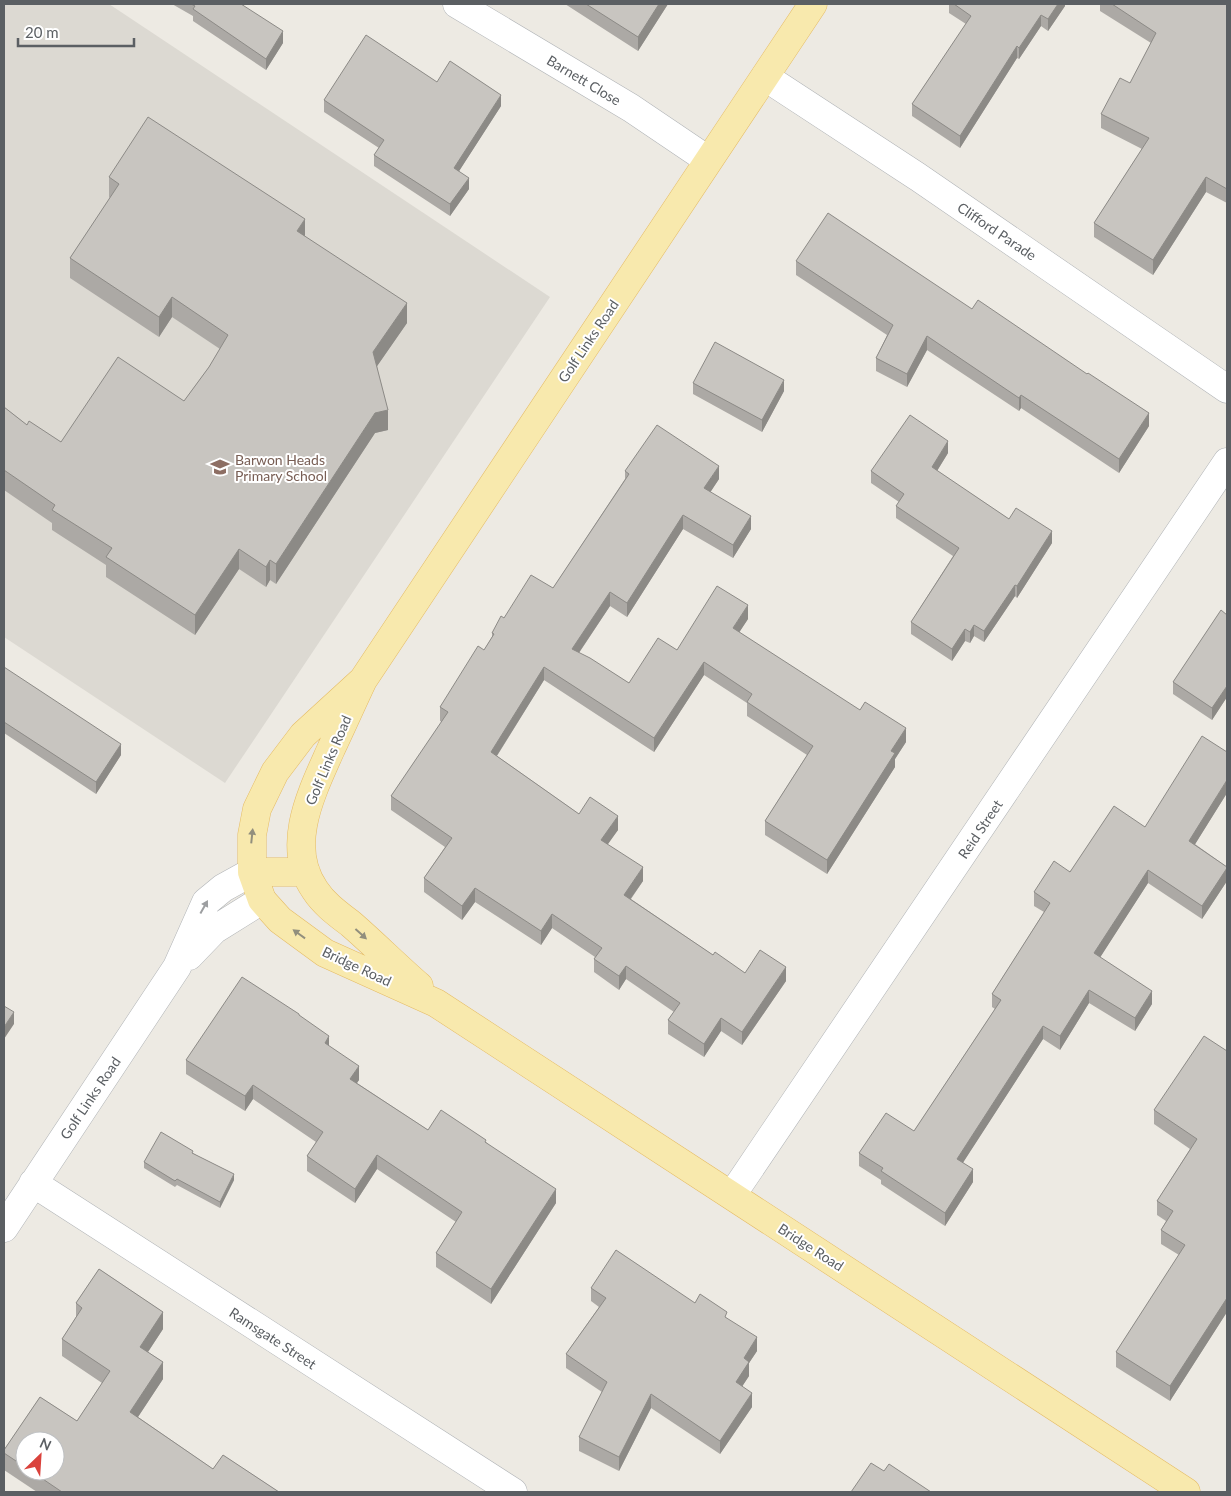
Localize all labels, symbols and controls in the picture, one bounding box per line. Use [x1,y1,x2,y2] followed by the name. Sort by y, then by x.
[18,15,134,47] scale bar
[25,23,59,41] text: 20 m
[544,51,624,109] street label: Barnett Close
[954,198,1040,264] street label: Clifford Parade
[554,297,622,385] street label: Golf Links Road
[235,451,327,484] place label: Barwon Heads Primary School
[209,456,231,478] school or university icon: Barwon Heads Primary School
[301,713,355,807] street label: Golf Links Road
[954,796,1006,862] street label: Reid Street
[248,827,256,843] one-way arrow
[200,901,209,914] one-way arrow
[355,928,367,940] one-way arrow
[292,929,306,939] one-way arrow
[320,943,394,989] street label: Bridge Road
[56,1054,124,1142] street label: Golf Links Road
[775,1220,847,1274] street label: Bridge Road
[226,1304,320,1372] street label: Ramsgate Street
[15,1431,65,1481] north arrow
[37,1434,54,1454] text: N

